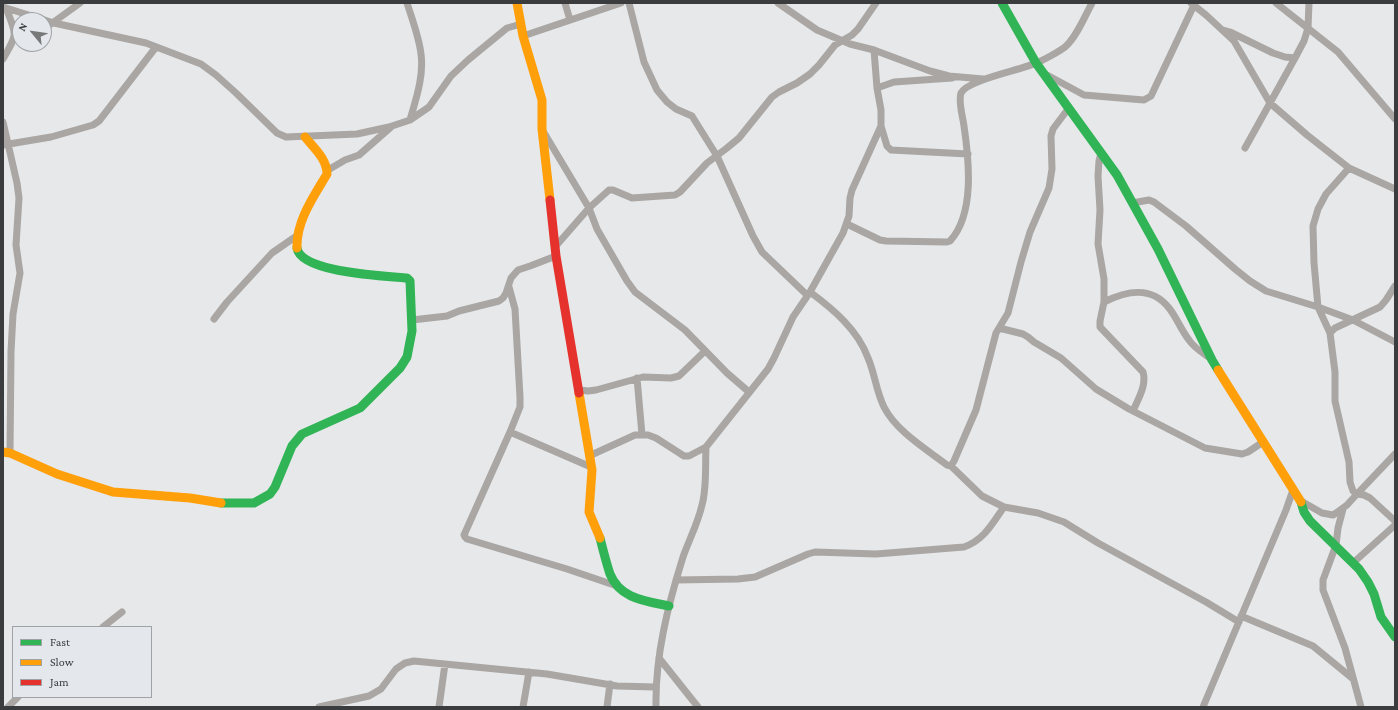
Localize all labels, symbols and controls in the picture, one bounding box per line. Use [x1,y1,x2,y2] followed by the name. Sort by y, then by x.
[12,12,52,52] north arrow
[15,20,29,33] text: N
[12,626,152,698] legend
[50,635,70,649] text: Fast
[50,655,74,669] text: Slow
[50,675,69,689] text: Jam

